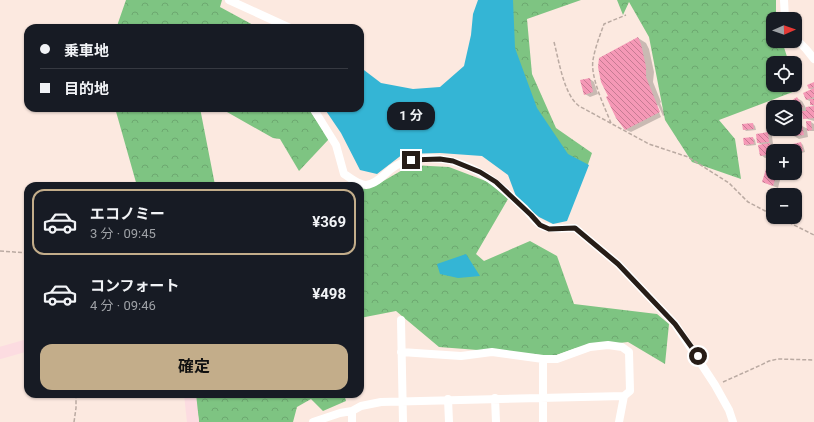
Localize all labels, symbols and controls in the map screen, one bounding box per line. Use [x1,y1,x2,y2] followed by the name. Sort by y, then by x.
[766,12,802,48] north arrow
[766,12,802,224] map controls
[64,42,109,60] text: 乗車地
[766,56,802,92] button: locate
[64,80,109,98] text: 目的地
[766,100,802,136] button: layers
[387,102,435,130] callout: 1 分
[399,108,423,123] text: 1 分
[766,144,802,180] button: +
[402,151,420,169] route end
[766,188,802,224] button: −
[42,204,78,240] icon: car
[90,205,165,223] text: エコノミー
[312,213,346,231] text: ¥369
[90,226,156,241] text: 3 分 · 09:45
[42,276,78,312] icon: car
[90,277,180,295] text: コンフォート
[312,285,346,303] text: ¥498
[90,298,156,313] text: 4 分 · 09:46
[40,344,348,390] button: 確定
[689,347,707,365] route start

